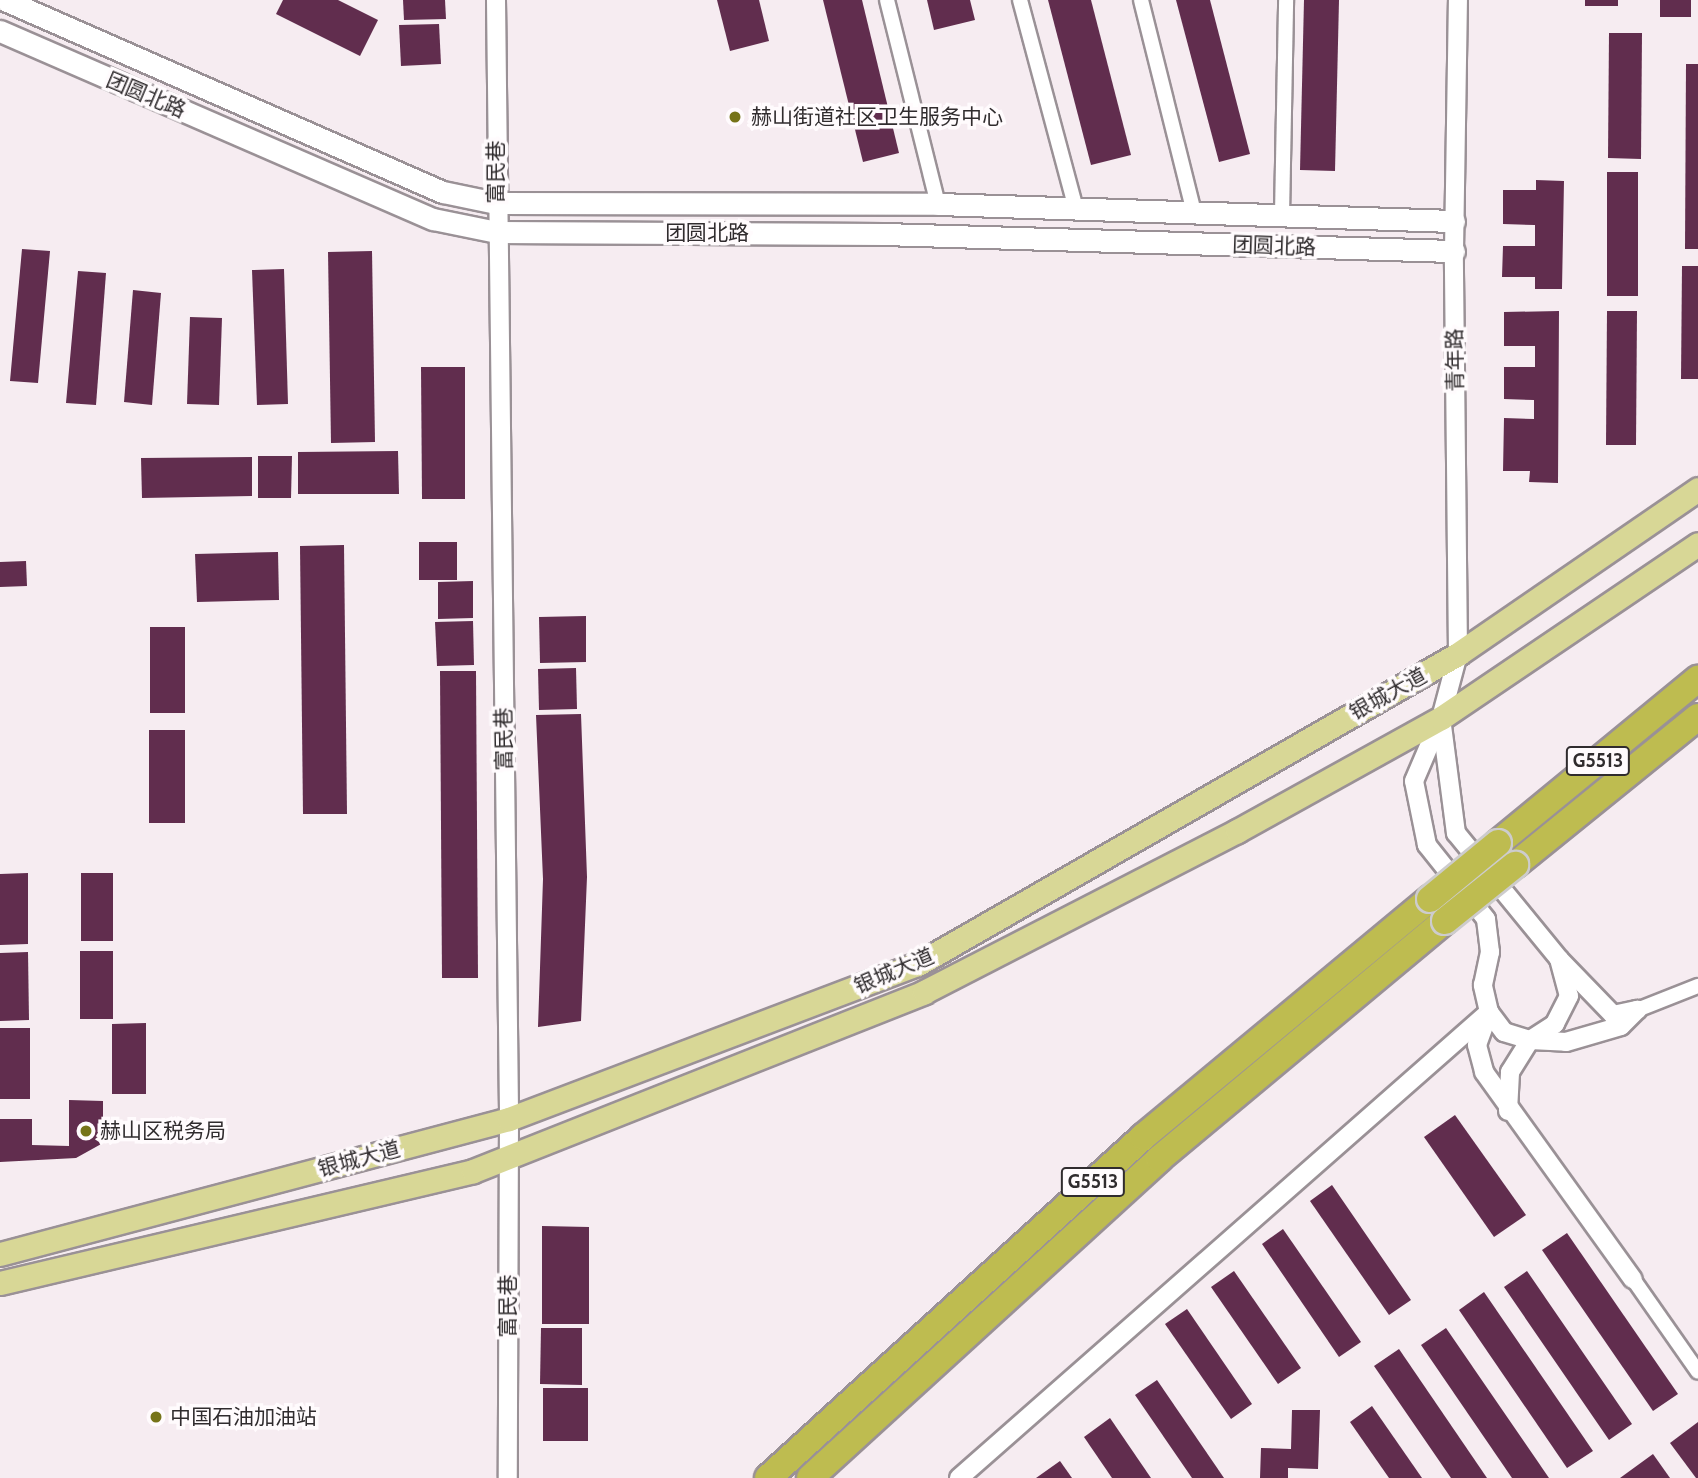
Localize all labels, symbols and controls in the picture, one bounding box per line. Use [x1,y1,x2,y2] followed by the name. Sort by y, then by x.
[102,67,190,123] street label: 团圆北路
[751,104,1003,130] place label: 赫山街道社区卫生服务中心
[725,107,745,127] marker: 赫山街道社区卫生服务中心
[483,141,509,203] street label: 富民巷
[665,220,749,246] street label: 团圆北路
[1232,232,1316,260] street label: 团圆北路
[1442,328,1468,392] street label: 青年路
[1345,663,1431,725] street label: 银城大道
[491,707,517,771] street label: 富民巷
[1565,746,1631,776] road number: G5513
[850,943,938,999] street label: 银城大道
[100,1118,226,1144] place label: 赫山区税务局
[78,1123,94,1139] marker: 赫山区税务局
[315,1136,403,1182] street label: 银城大道
[1060,1166,1126,1198] road number: G5513
[495,1275,521,1337] street label: 富民巷
[170,1404,317,1430] place label: 中国石油加油站
[148,1409,164,1425] marker: 中国石油加油站

